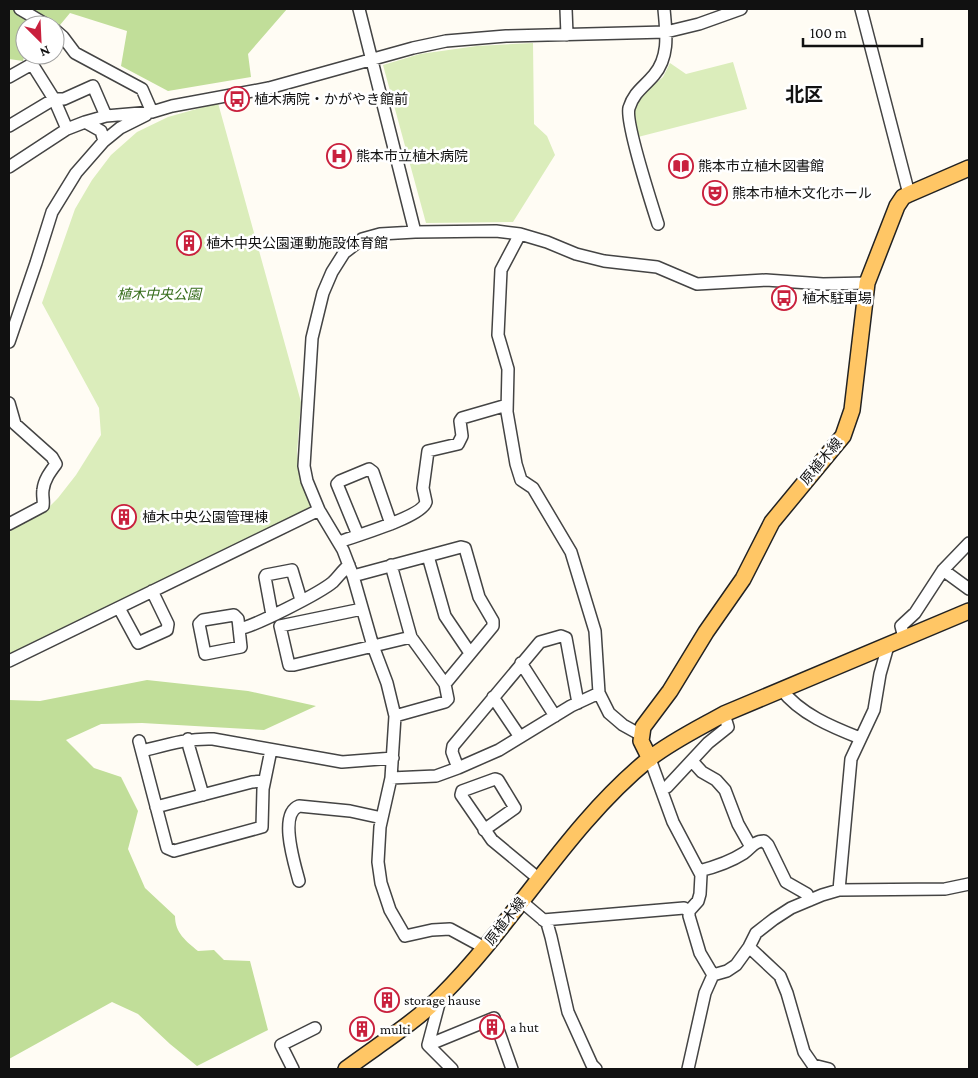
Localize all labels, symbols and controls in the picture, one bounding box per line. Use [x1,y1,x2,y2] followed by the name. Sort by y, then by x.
[15,15,65,65] north arrow
[803,15,922,47] scale bar
[810,25,847,41] text: 100 m
[37,43,53,61] text: N
[785,84,823,105] district label: 北区
[224,86,250,112] bus stop icon: 植木病院・かがやき館前
[254,91,408,107] place label: 植木病院・かがやき館前
[326,143,352,169] hospital icon: 熊本市立植木病院
[356,148,468,164] place label: 熊本市立植木病院
[668,153,694,179] library icon: 熊本市立植木図書館
[698,158,824,174] place label: 熊本市立植木図書館
[702,180,728,206] theatre icon: 熊本市植木文化ホール
[732,185,872,201] place label: 熊本市植木文化ホール
[176,230,202,256] building icon: 植木中央公園運動施設体育館
[206,235,388,251] place label: 植木中央公園運動施設体育館
[771,285,797,311] bus stop icon: 植木駐車場
[117,286,203,302] park label: 植木中央公園
[802,290,872,306] place label: 植木駐車場
[797,434,845,488] street label: 原植木線
[111,504,137,530] building icon: 植木中央公園管理棟
[142,509,268,525] place label: 植木中央公園管理棟
[481,894,529,948] street label: 原植木線
[374,987,400,1013] building icon: storage hause
[404,992,481,1008] place label: storage hause
[479,1014,505,1040] building icon: a hut
[349,1016,375,1042] building icon: multi
[510,1019,539,1035] place label: a hut
[380,1021,411,1037] place label: multi

